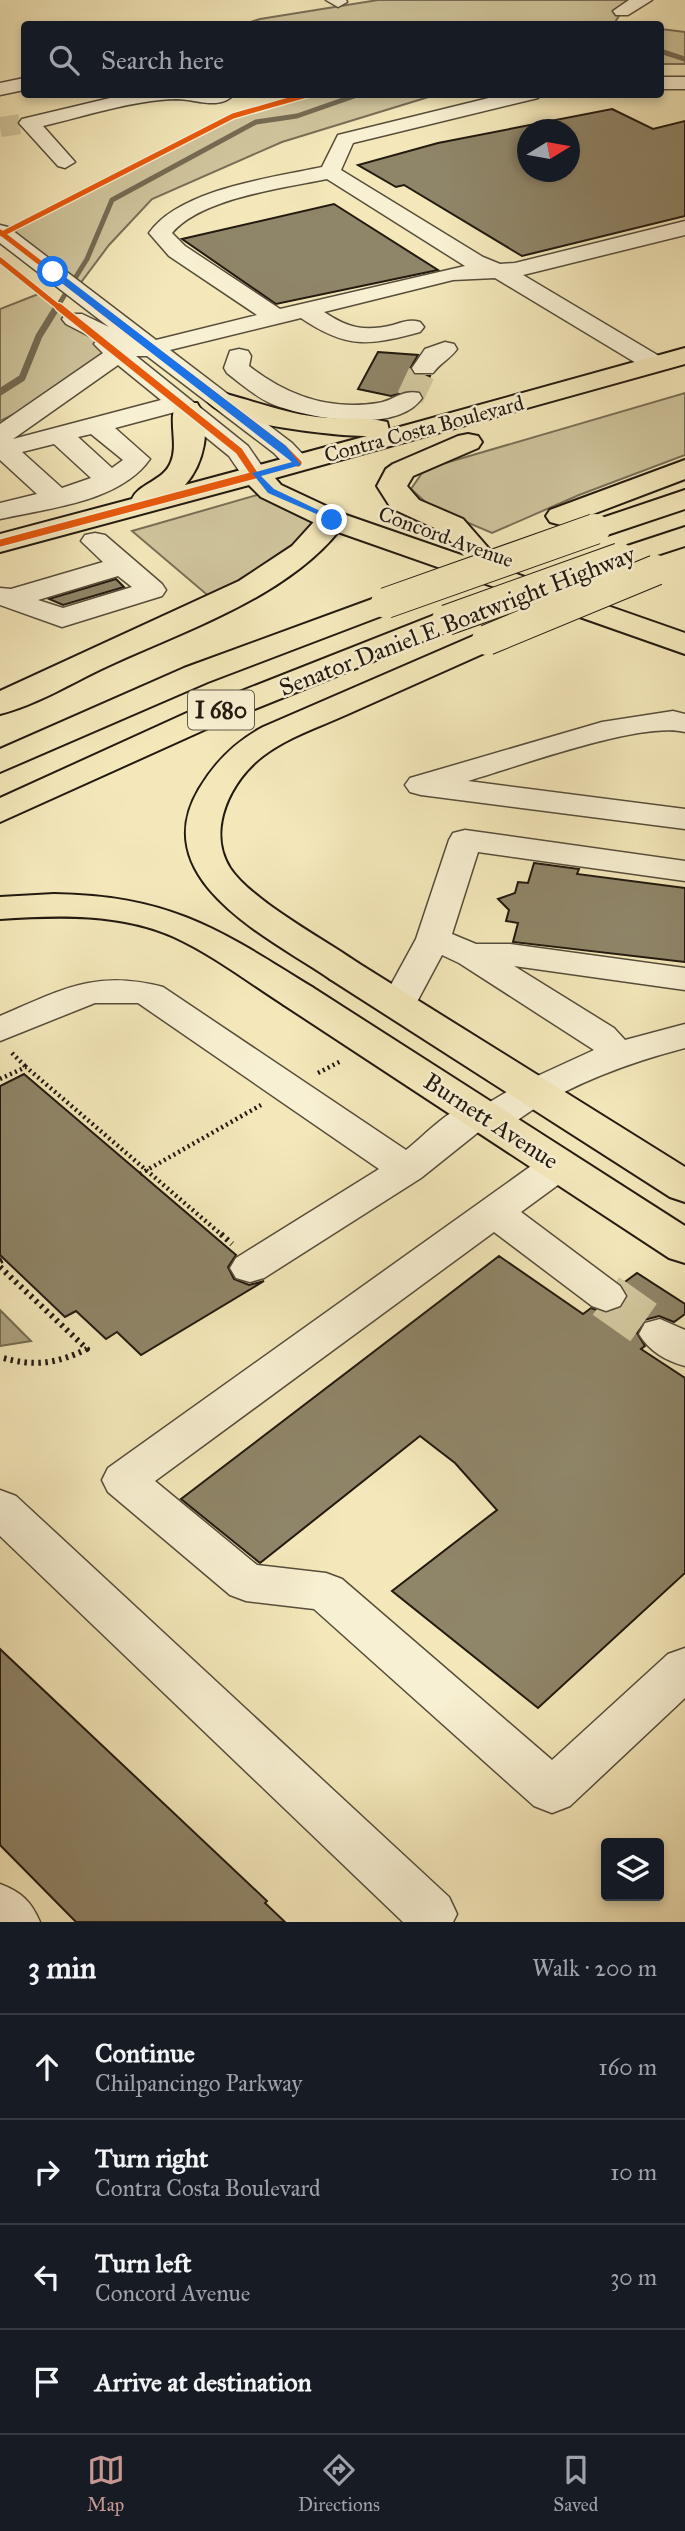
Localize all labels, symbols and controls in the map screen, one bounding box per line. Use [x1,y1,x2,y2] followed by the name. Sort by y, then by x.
[21,21,664,98] search box
[45,41,83,79] icon: search
[101,44,224,76] text: Search here
[517,119,580,182] north arrow
[37,256,68,287] route start
[321,390,527,468] street label: Contra Costa Boulevard
[375,501,517,574] street label: Concord Avenue
[316,504,347,535] route end
[275,539,640,703] street label: Senator Daniel E Boatwright Highway
[188,690,254,730] road number: I 680
[418,1066,564,1176] street label: Burnett Avenue
[601,1838,664,1901] map controls
[601,1838,664,1901] button: layers
[28,1950,96,1986] text: 3 min
[532,1954,657,1982] text: Walk · 200 m
[95,2037,195,2069] text: Continue
[28,2048,66,2086] icon: ahead
[599,2053,657,2081] text: 160 m
[95,2069,302,2097] text: Chilpancingo Parkway
[95,2142,208,2174] text: Turn right
[28,2153,66,2191] icon: right
[610,2158,657,2186] text: 10 m
[95,2174,321,2202] text: Contra Costa Boulevard
[95,2247,191,2279] text: Turn left
[28,2258,66,2296] icon: left
[610,2263,657,2291] text: 30 m
[95,2279,250,2307] text: Concord Avenue
[28,2363,66,2401] icon: arrive
[95,2366,312,2398] text: Arrive at destination
[87,2451,125,2516] tab: Map
[298,2451,380,2516] tab: Directions
[553,2451,598,2516] tab: Saved

